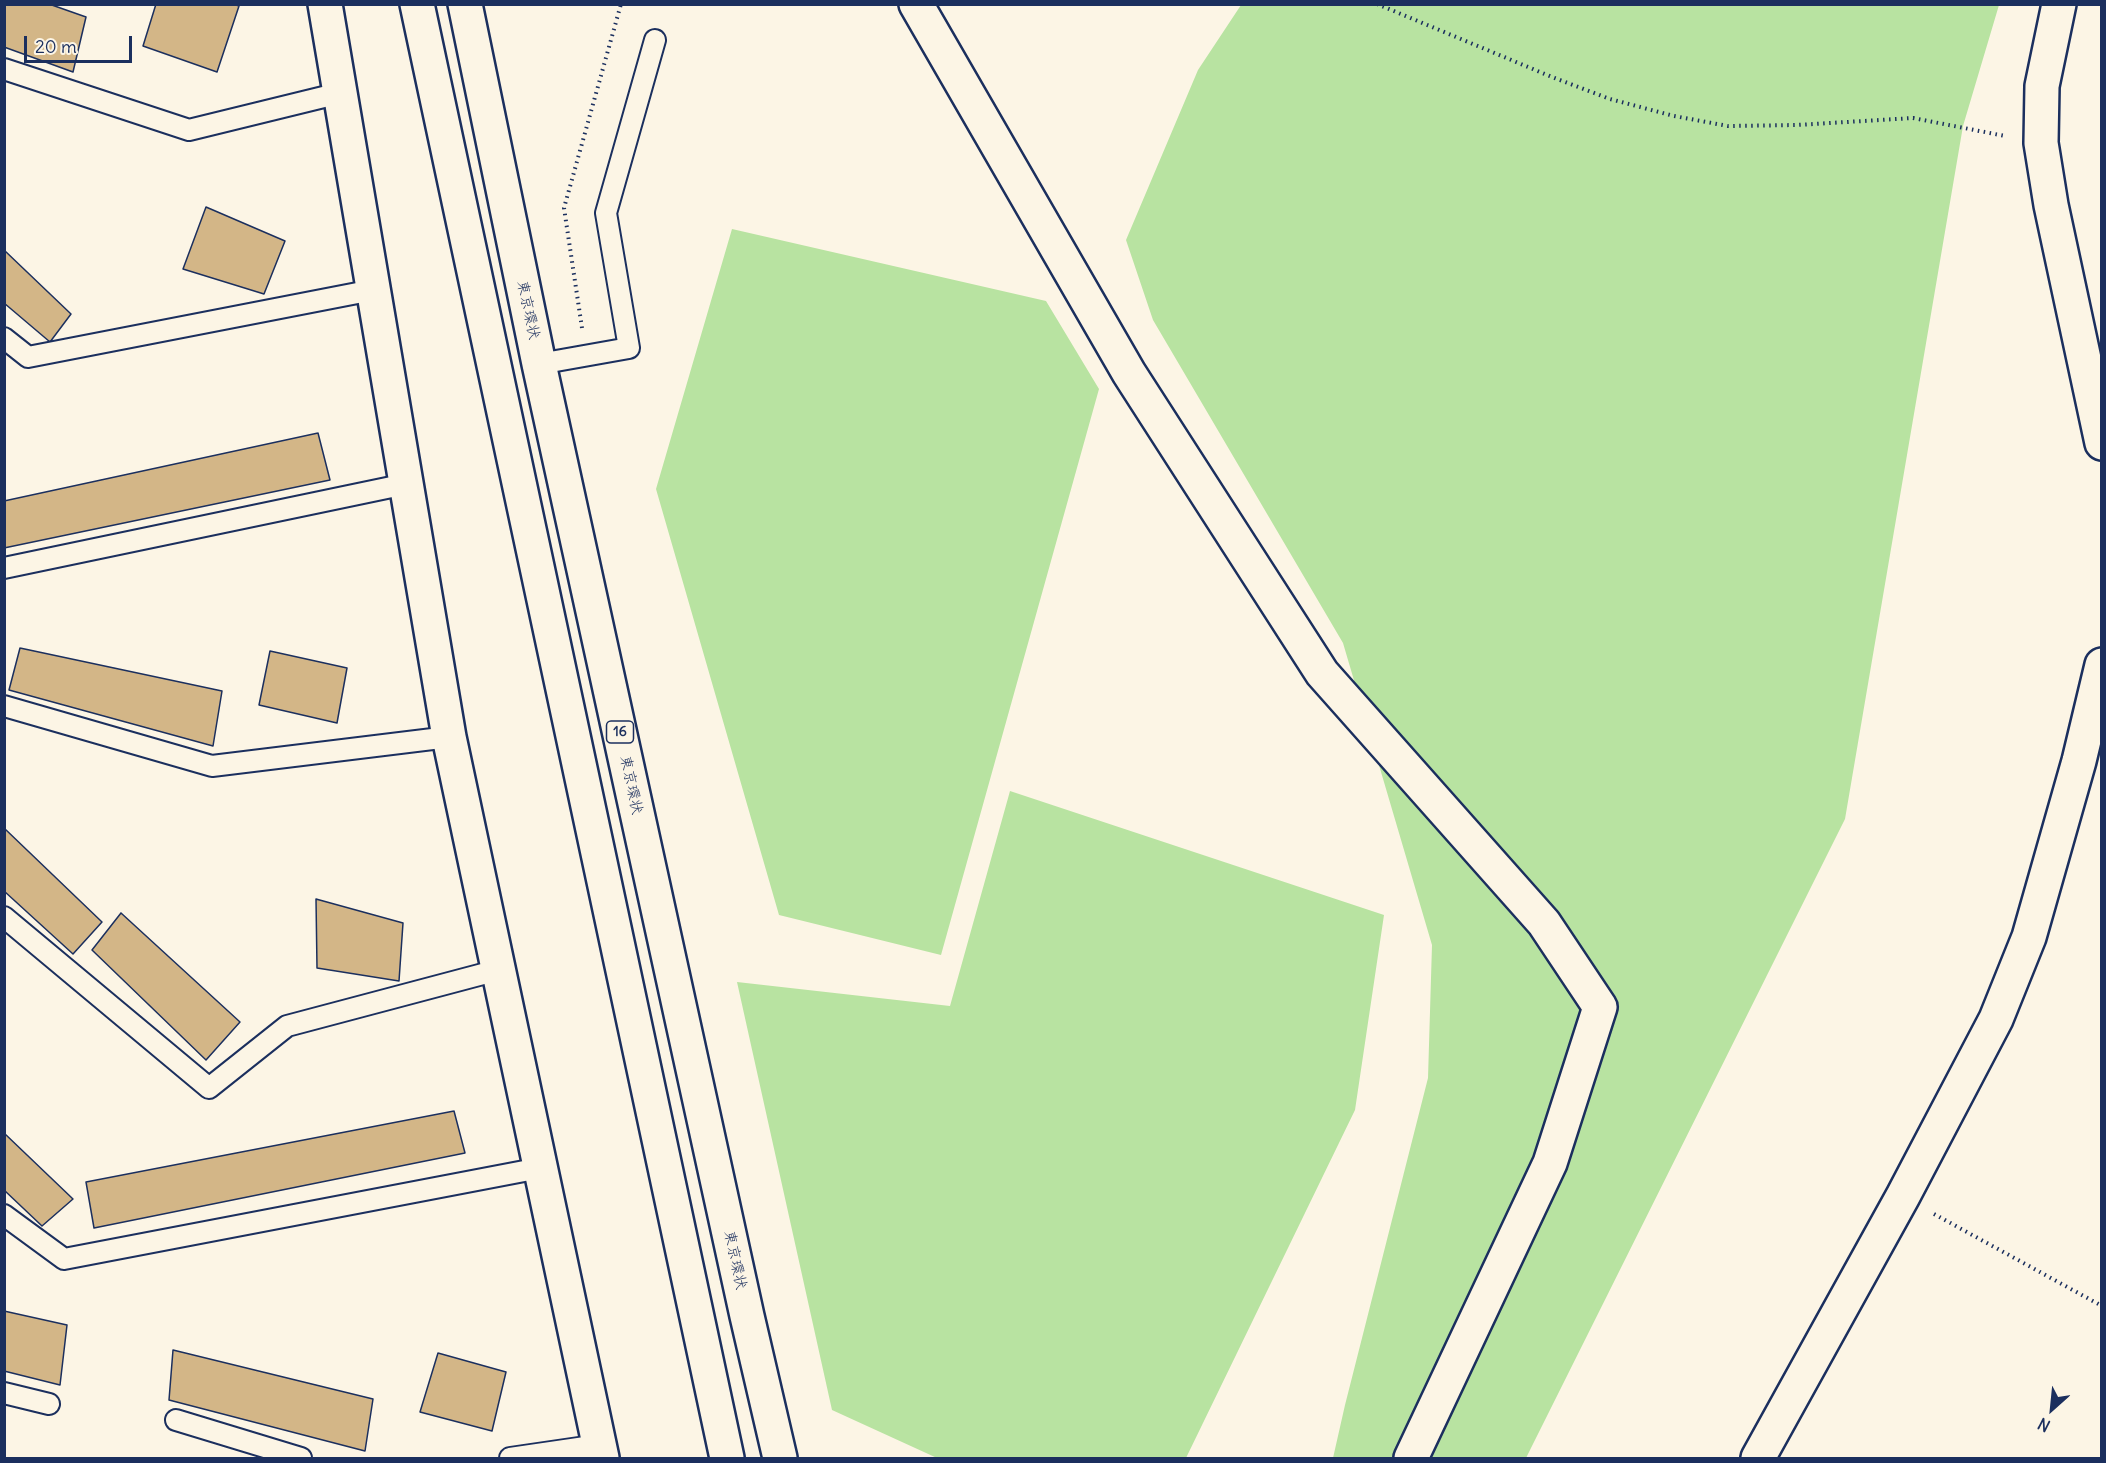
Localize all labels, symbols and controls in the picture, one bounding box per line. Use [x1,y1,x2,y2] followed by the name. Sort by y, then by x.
[27,24,135,62] scale bar
[35,35,77,58] text: 20 m
[513,279,543,341] street label: 東京環状
[606,721,634,743] road number: 16
[616,754,646,816] street label: 東京環状
[720,1229,750,1291] street label: 東京環状
[2022,1379,2082,1439] north arrow
[2034,1414,2053,1436] text: N

